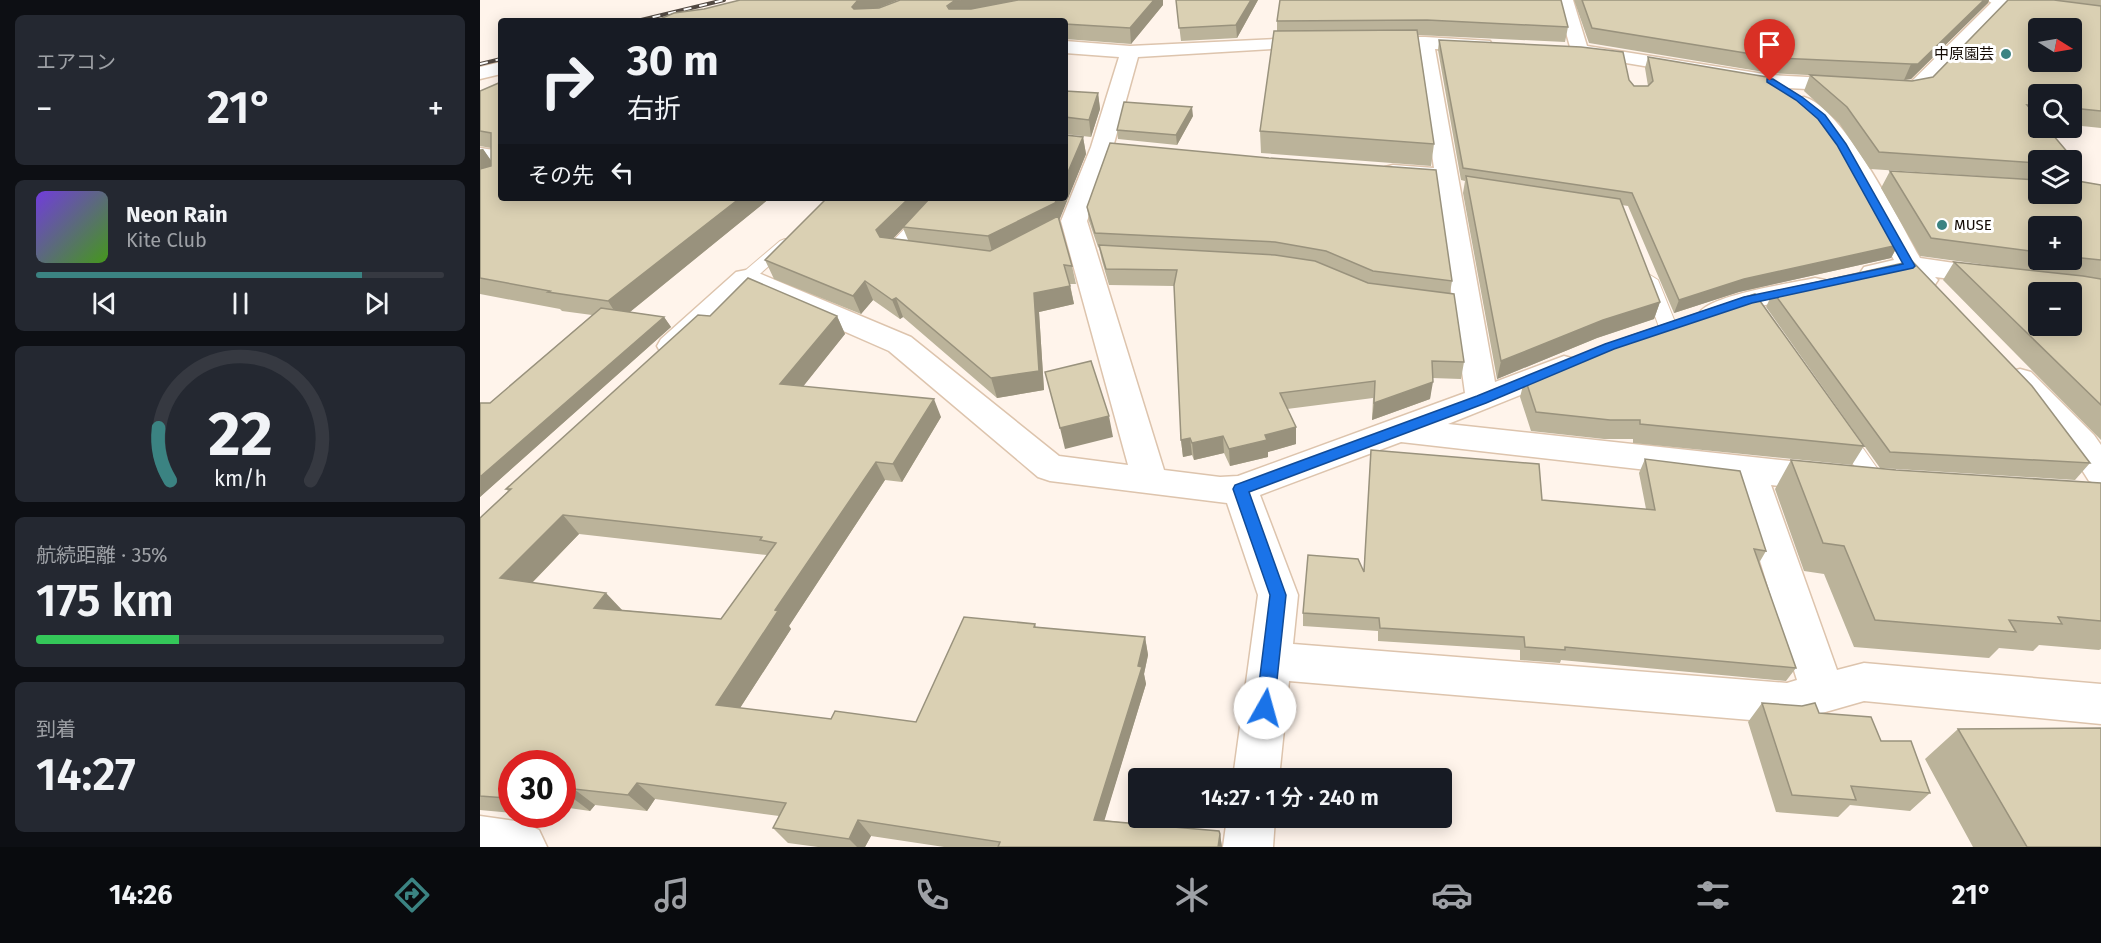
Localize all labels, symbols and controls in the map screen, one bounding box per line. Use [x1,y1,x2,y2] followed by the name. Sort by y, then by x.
[2028,18,2082,72] north arrow
[2028,18,2082,336] map controls
[1744,19,1795,81] pin
[1753,28,1786,61] icon: arrive
[627,36,719,86] text: 30 m
[528,42,606,120] icon: right
[1934,45,1994,63] place label: 中原園芸
[1999,47,2013,61] marker: 中原園芸
[36,50,116,74] text: エアコン
[207,81,273,135] text: 21°
[2028,84,2082,138] button: search
[36,89,53,129] text: −
[428,89,444,129] text: +
[627,93,681,125] text: 右折
[2028,150,2082,204] button: layers
[606,156,639,189] icon: left
[528,162,594,189] text: その先
[126,201,228,228] text: Neon Rain
[1954,216,1992,234] place label: MUSE
[2028,216,2082,270] button: +
[1935,218,1949,232] marker: MUSE
[126,228,207,252] text: Kite Club
[2028,282,2082,336] button: −
[88,287,121,320] icon: previous
[224,287,257,320] icon: pause
[360,287,393,320] icon: next
[208,397,272,472] text: 22
[213,466,267,492] text: km/h
[36,543,168,567] text: 航続距離 · 35%
[36,574,174,628] text: 175 km
[1233,676,1297,740] position arrow
[36,717,76,741] text: 到着
[36,748,136,802] text: 14:27
[498,750,576,828] speed limit sign: 30
[1201,784,1379,811] text: 14:27 · 1 分 · 240 m
[391,874,433,916] icon: directions
[651,874,693,916] icon: music
[911,874,953,916] icon: phone
[1171,874,1213,916] icon: climate
[1431,874,1473,916] icon: car
[1692,874,1734,916] icon: filters
[109,879,173,911] text: 14:26
[1952,879,1992,911] text: 21°

